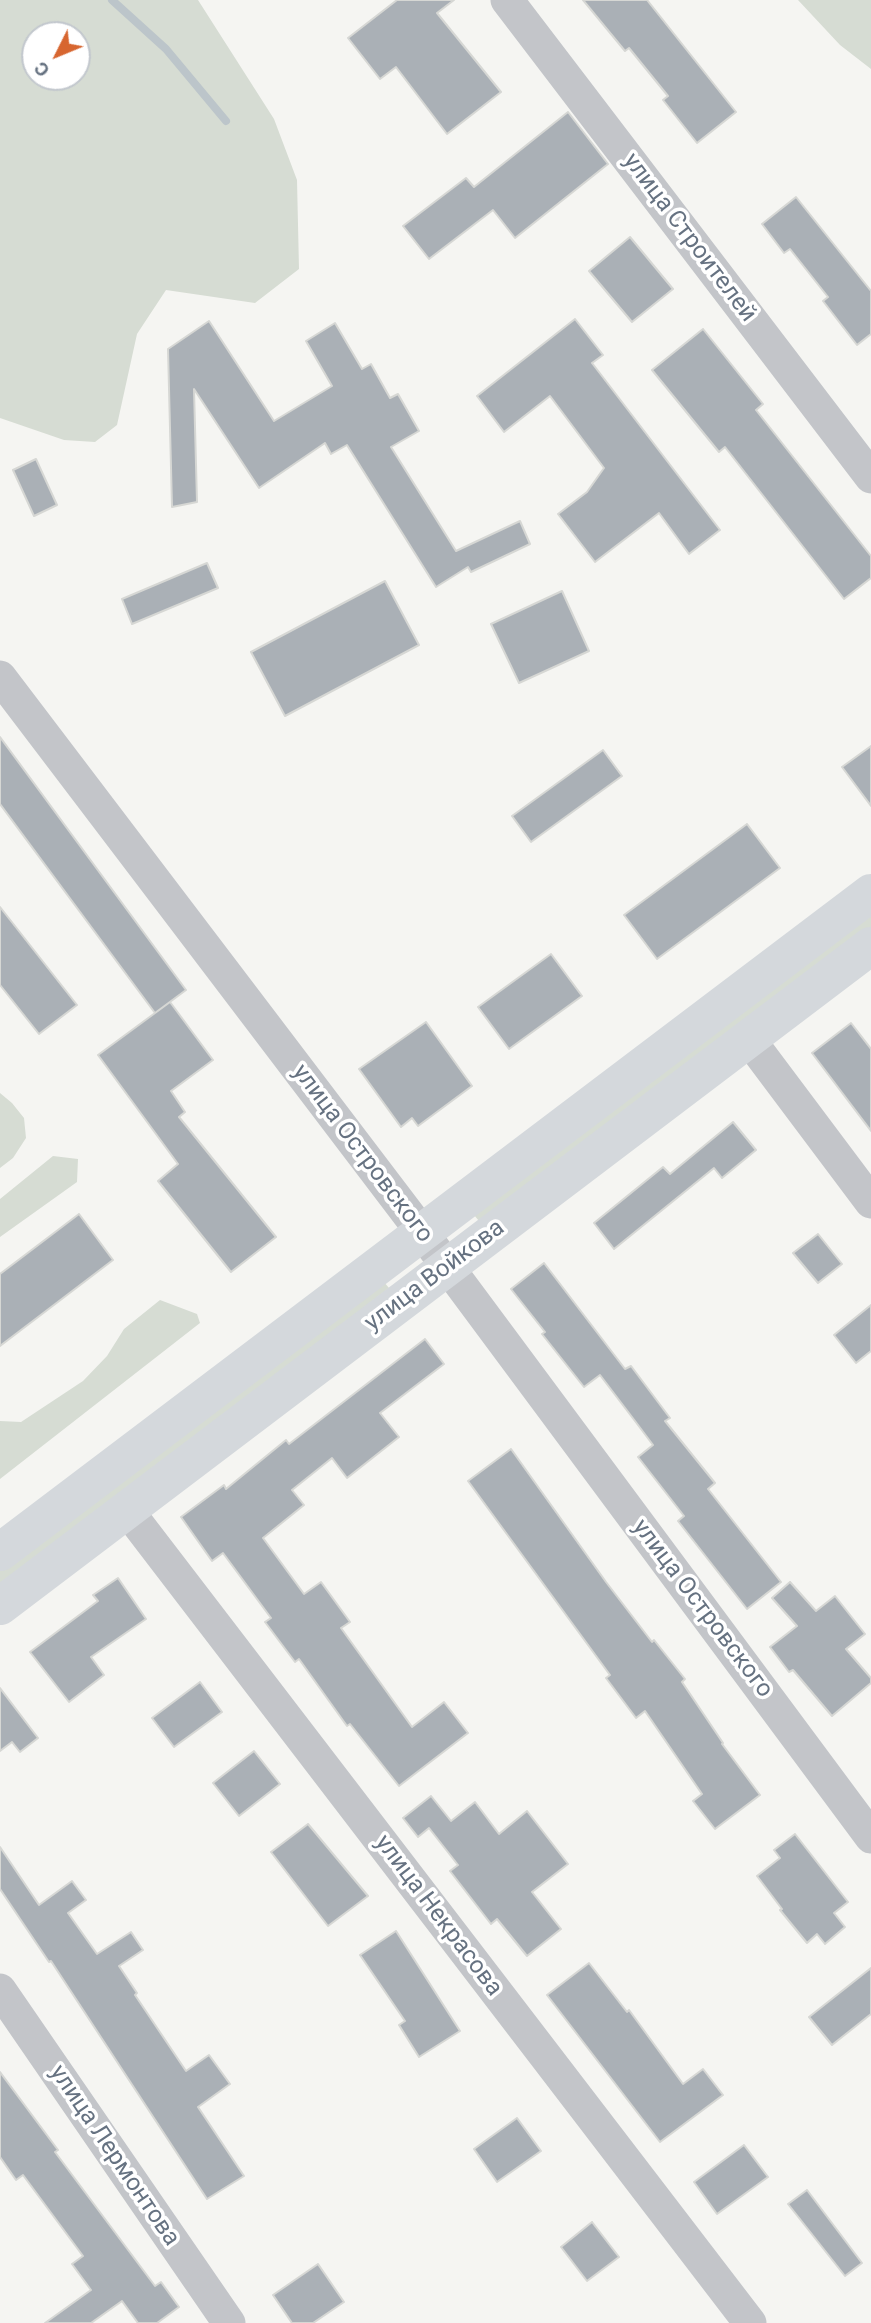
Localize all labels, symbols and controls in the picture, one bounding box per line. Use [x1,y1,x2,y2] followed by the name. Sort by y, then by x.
[21,21,91,91] north arrow
[29,57,54,82] text: С
[616,148,762,328] street label: улица Строителей
[286,1059,438,1249] street label: улица Островского
[359,1214,511,1338] street label: улица Войкова
[626,1514,778,1704] street label: улица Островского
[368,1830,508,2002] street label: улица Некрасова
[43,2060,185,2252] street label: улица Лермонтова

